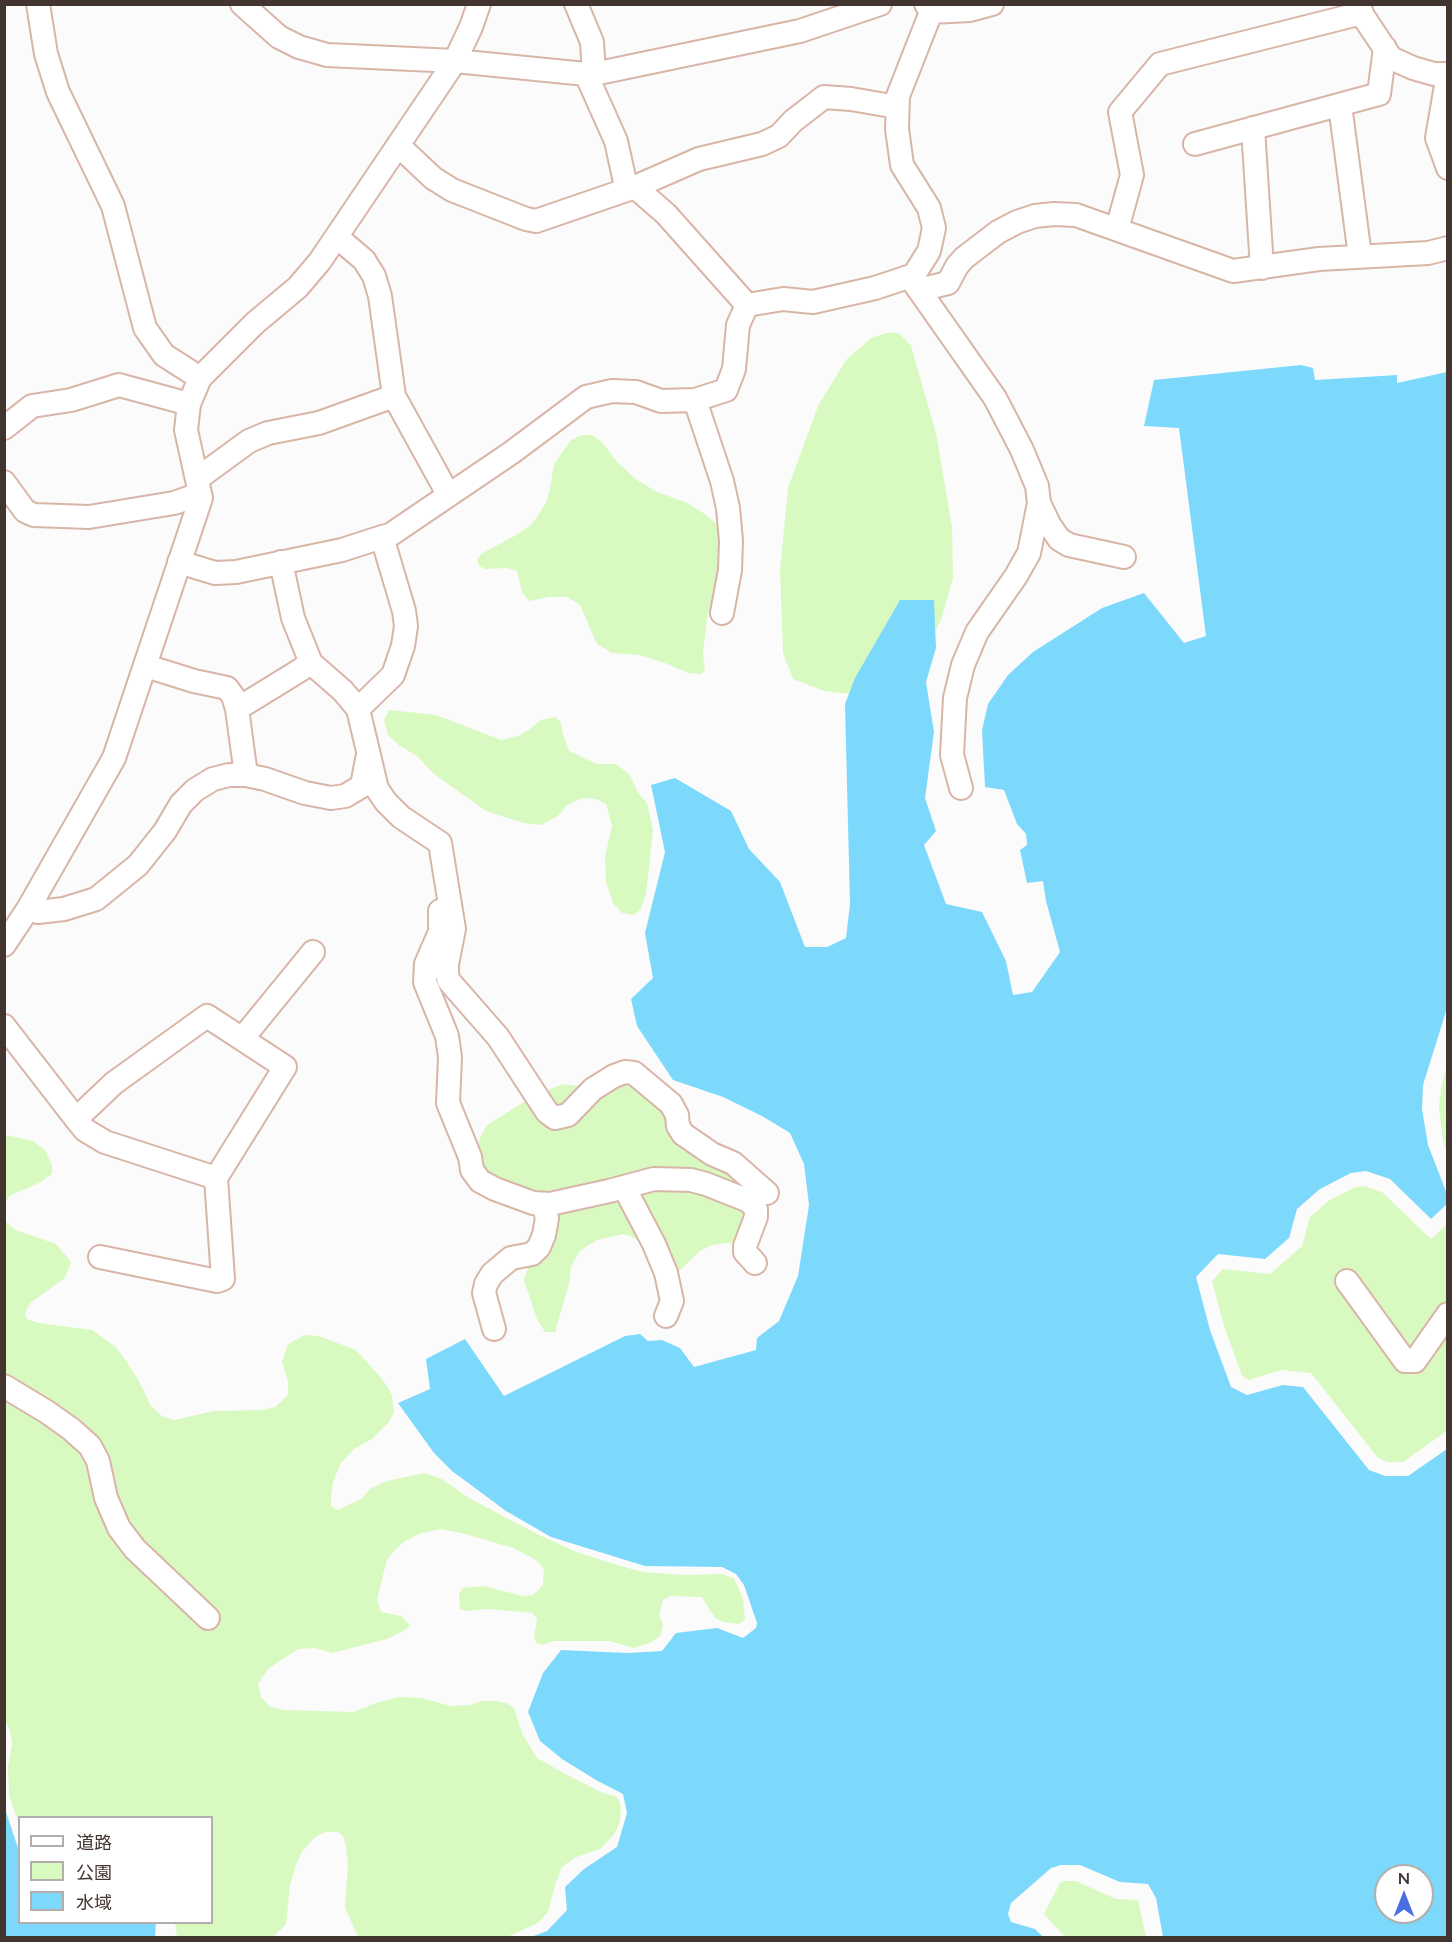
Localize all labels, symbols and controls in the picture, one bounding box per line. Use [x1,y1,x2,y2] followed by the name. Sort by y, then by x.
[18,1816,213,1924] legend
[76,1831,112,1853] text: 道路
[76,1861,112,1883] text: 公園
[1374,1864,1434,1924] north arrow
[1398,1868,1410,1887] text: N
[76,1891,112,1913] text: 水域

